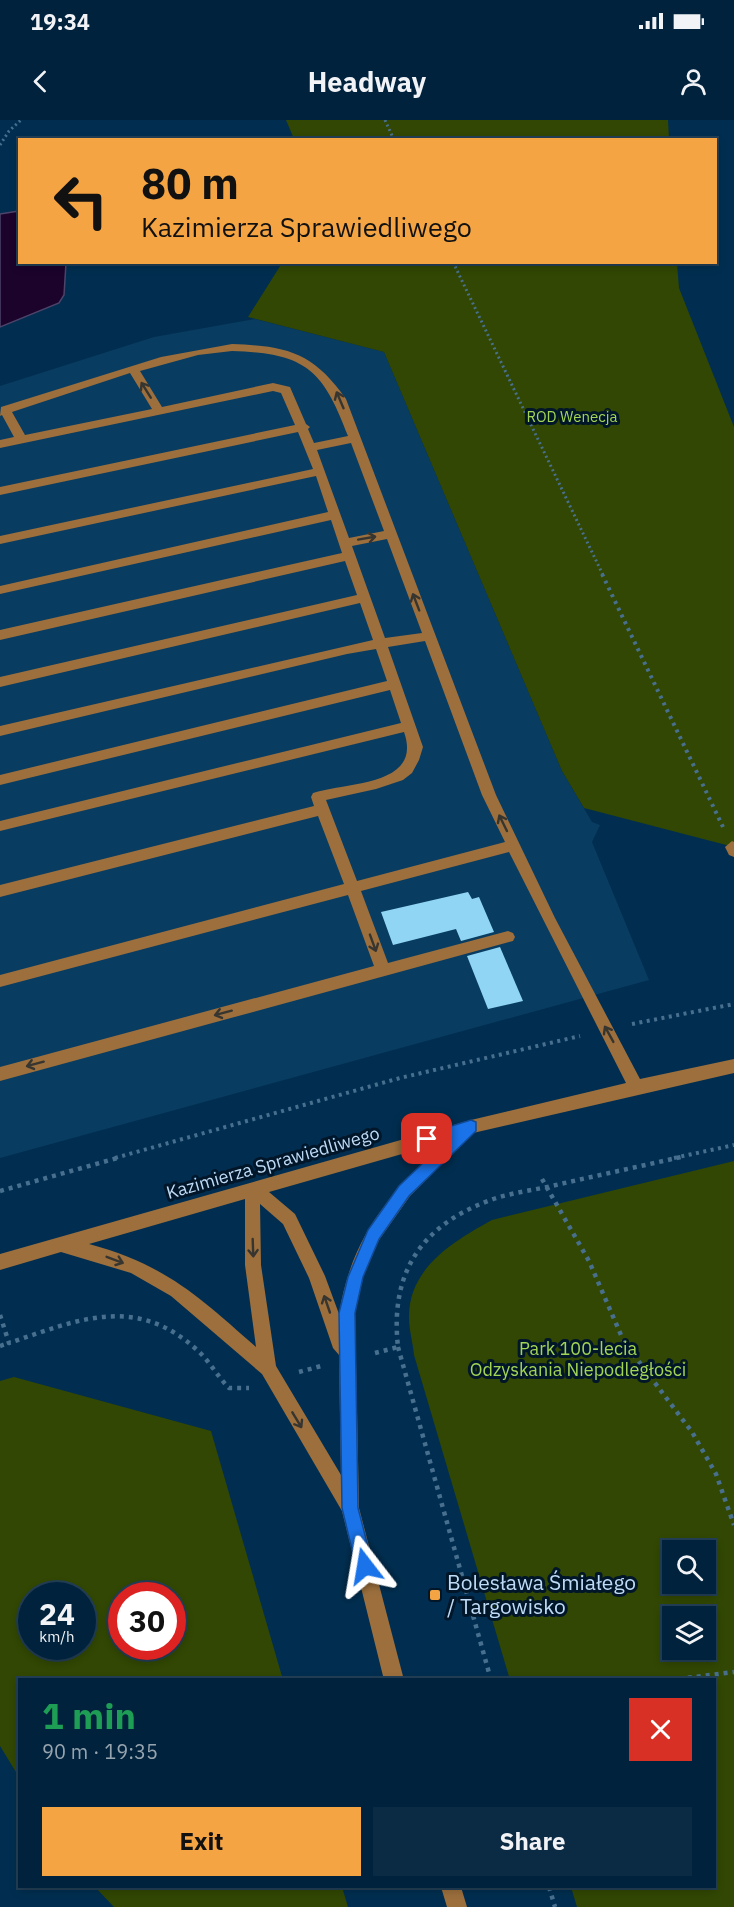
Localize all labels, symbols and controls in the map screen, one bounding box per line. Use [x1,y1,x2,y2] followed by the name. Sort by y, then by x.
[30,7,90,36] text: 19:34
[308,64,426,99] text: Headway
[24,65,57,98] icon: back
[677,65,710,98] icon: person
[141,156,239,211] text: 80 m
[42,162,120,240] icon: left
[141,209,472,244] text: Kazimierza Sprawiedliwego
[140,382,152,399] one-way arrow
[334,392,345,410] one-way arrow
[526,407,618,426] park label: ROD Wenecja
[357,533,377,544] one-way arrow
[410,594,421,612] one-way arrow
[496,814,508,832] one-way arrow
[369,933,380,952] one-way arrow
[214,1008,233,1019] one-way arrow
[603,1026,614,1044] one-way arrow
[26,1059,45,1071] one-way arrow
[401,1113,452,1164] pin
[164,1121,382,1204] street label: Kazimierza Sprawiedliwego
[410,1122,443,1155] icon: arrive
[247,1237,258,1257] one-way arrow
[105,1256,124,1267] one-way arrow
[321,1295,332,1314] one-way arrow
[470,1337,686,1381] park label: Park 100-lecia Odzyskania Niepodległości
[291,1411,303,1428] one-way arrow
[333,1534,397,1598] position arrow
[662,1540,716,1660] map controls
[662,1540,716,1594] button: search
[447,1568,636,1620] place label: Bolesława Śmiałego / Targowisko
[108,1582,186,1660] speed limit sign: 30
[428,1588,442,1602] marker: Bolesława Śmiałego / Targowisko
[39,1594,75,1633] text: 24
[662,1606,716,1660] button: layers
[39,1627,75,1646] text: km/h
[42,1692,136,1739] text: 1 min
[629,1698,692,1761] button: close
[42,1738,158,1765] text: 90 m · 19:35
[42,1807,361,1876] button: Exit
[373,1807,692,1876] button: Share

